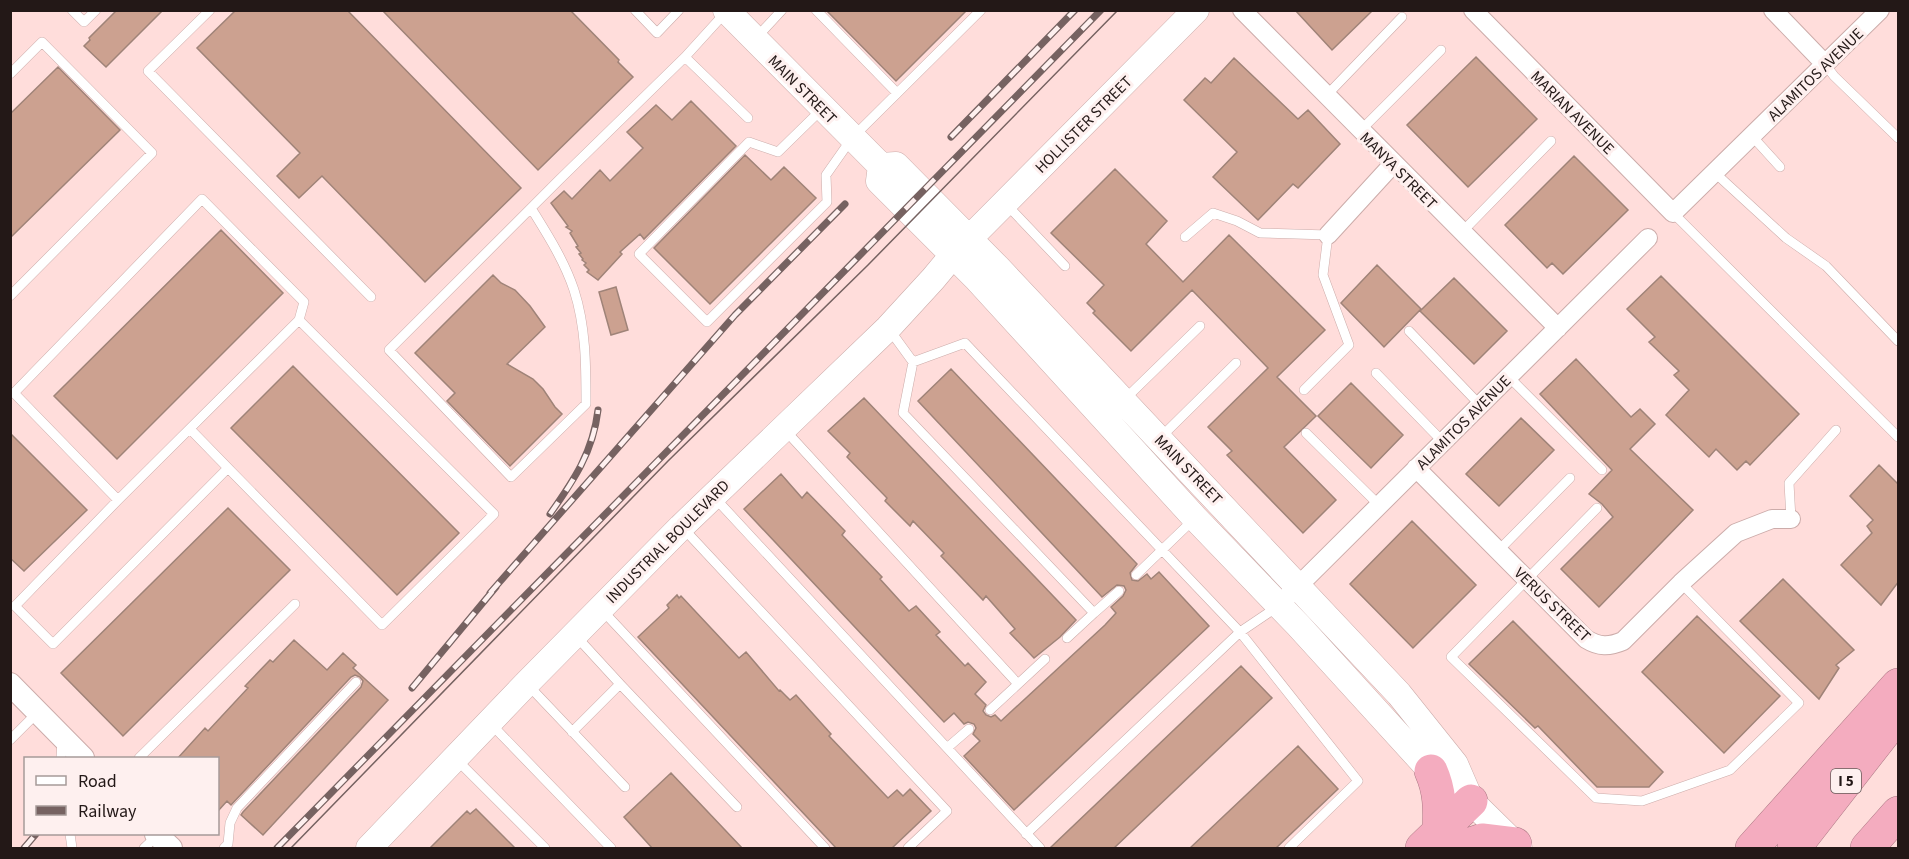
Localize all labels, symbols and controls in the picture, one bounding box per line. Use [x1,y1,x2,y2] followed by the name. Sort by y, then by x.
[1763,23,1869,126] street label: ALAMITOS AVENUE
[763,50,842,129] street label: MAIN STREET
[1526,66,1619,159] street label: MARIAN AVENUE
[1030,71,1138,178] street label: HOLLISTER STREET
[1355,127,1442,215] street label: MANYA STREET
[1411,370,1516,475] street label: ALAMITOS AVENUE
[1149,430,1228,510] street label: MAIN STREET
[601,475,734,608] street label: INDUSTRIAL BOULEVARD
[1509,562,1596,647] street label: VERUS STREET
[24,757,219,835] legend
[78,769,117,794] text: Road
[1831,769,1861,793] road number: I 5
[78,799,137,824] text: Railway

